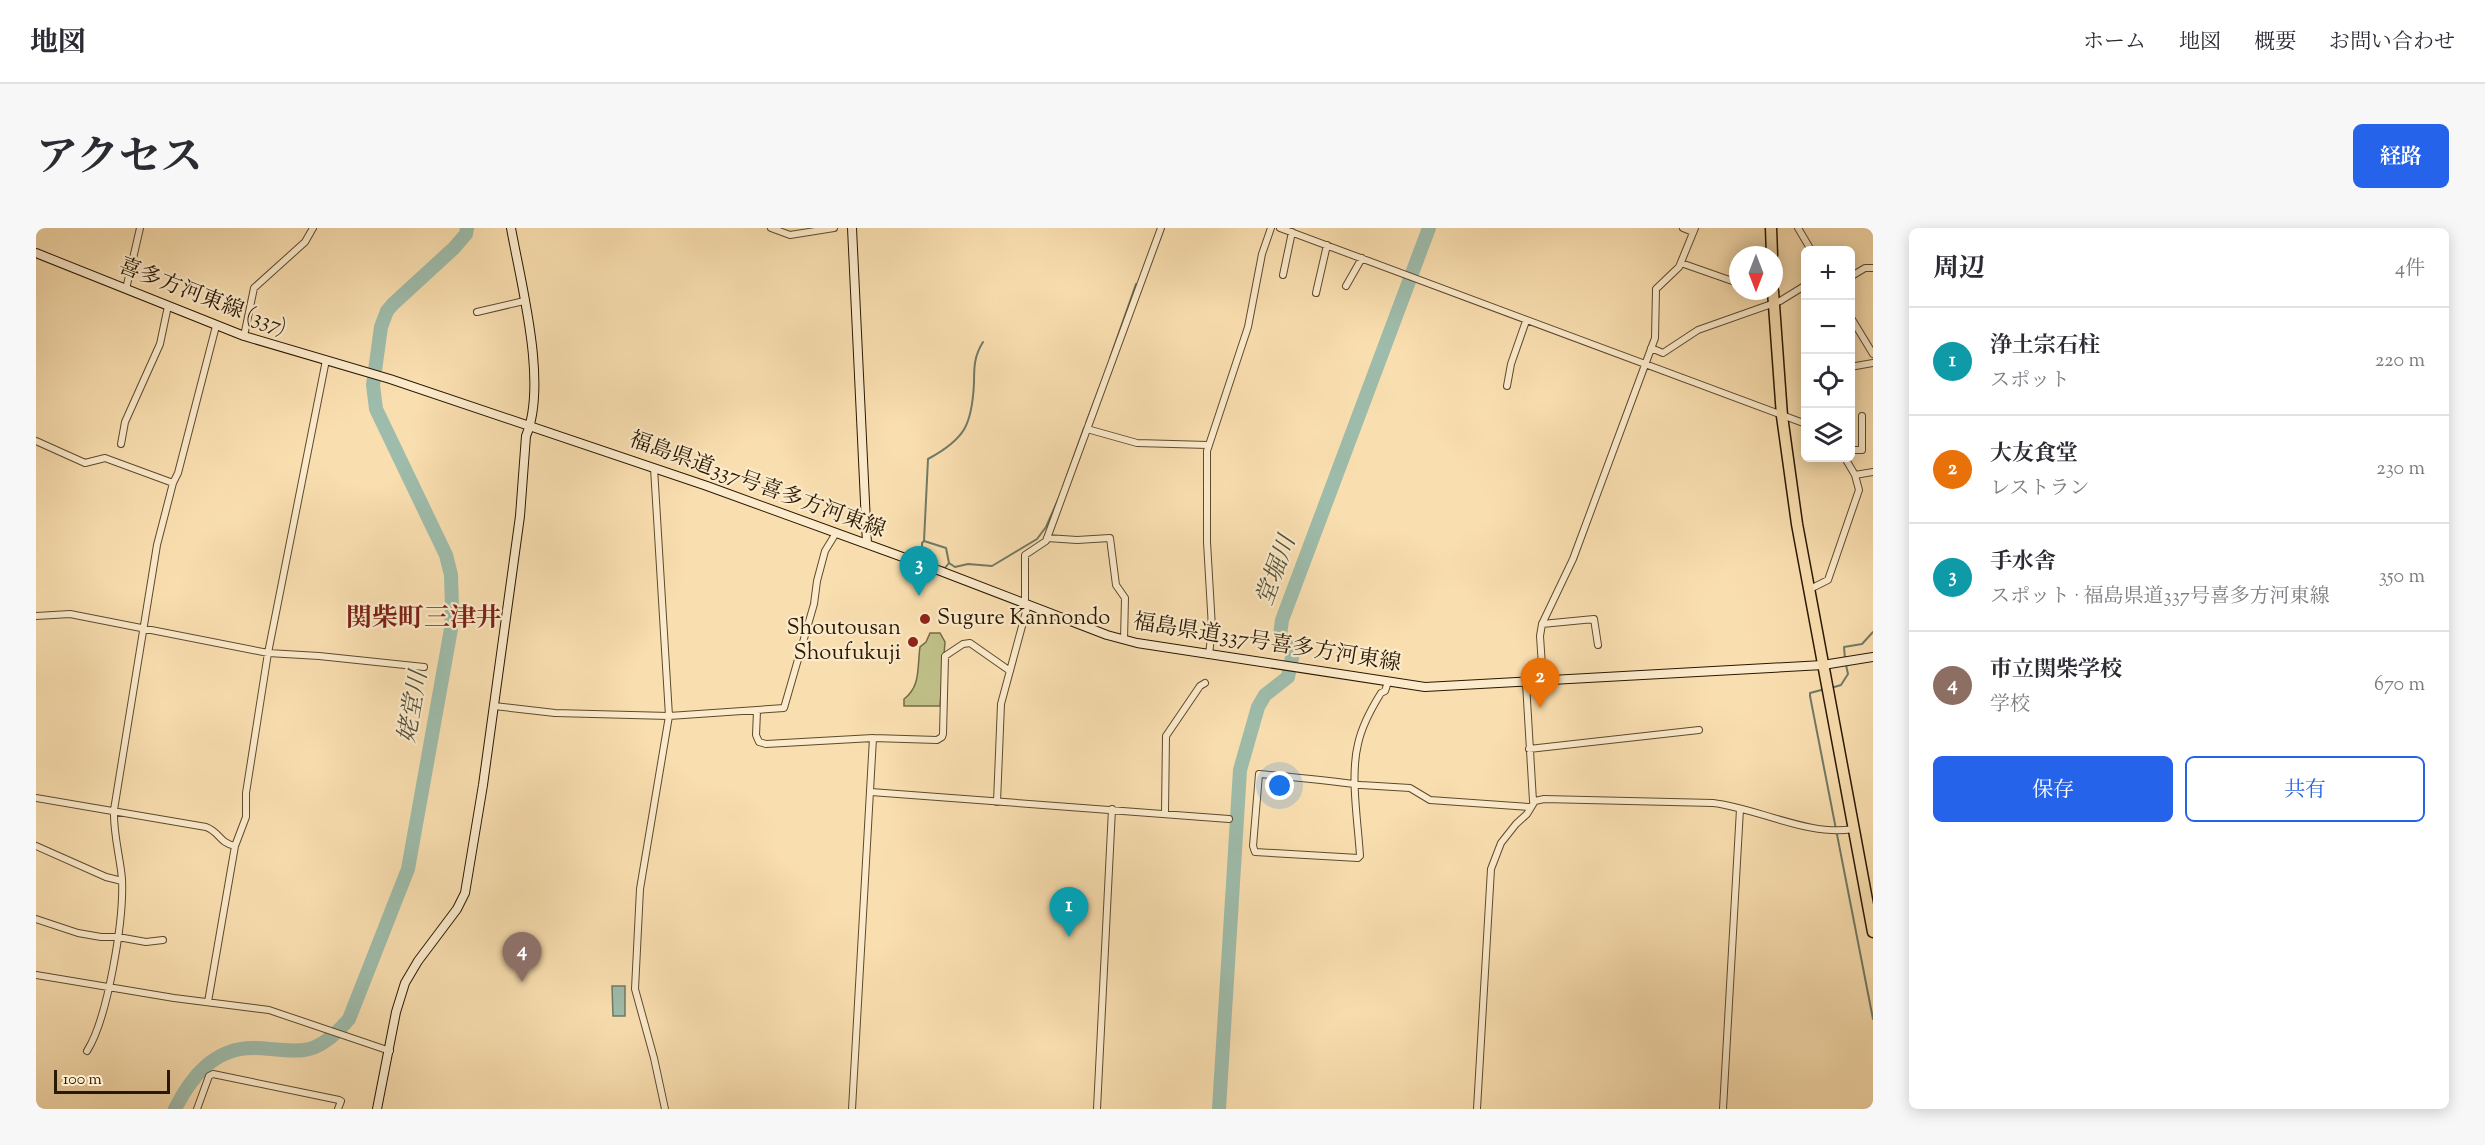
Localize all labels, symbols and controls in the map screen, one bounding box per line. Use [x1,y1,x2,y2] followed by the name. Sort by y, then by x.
[30,24,86,64] text: 地図
[2083,28,2146,58] text: ホーム
[2179,28,2221,58] text: 地図
[2254,28,2296,58] text: 概要
[2329,28,2455,58] text: お問い合わせ
[2353,124,2449,188] button: 経路
[36,130,203,190] text: アクセス
[1729,246,1783,300] north arrow
[1801,246,1855,462] map controls
[1801,246,1855,300] button: +
[113,251,291,345] street label: 喜多方河東線 (337)
[1933,251,1985,288] text: 周辺
[2395,255,2425,284] text: 4件
[1801,300,1855,354] button: −
[1990,331,2100,363] text: 浄土宗石柱
[1949,347,1956,376] text: 1
[2375,347,2425,376] text: 220 m
[1801,354,1855,408] button: locate
[1990,367,2070,396] text: スポット
[1801,408,1855,462] button: layers
[624,425,890,547] street label: 福島県道337号喜多方河東線
[1990,439,2078,471] text: 大友食堂
[1948,455,1957,484] text: 2
[2376,455,2425,484] text: 230 m
[1990,475,2089,504] text: レストラン
[1249,529,1306,611] water label: 堂堀川
[900,546,938,596] pin: 3
[1990,547,2056,579] text: 手水舎
[1948,563,1957,592] text: 3
[2379,563,2425,592] text: 350 m
[1990,583,2330,612] text: スポット · 福島県道337号喜多方河東線
[346,601,502,638] district label: 関柴町三津井
[937,603,1110,635] place label: Sugure Kannondo
[1131,607,1403,681] street label: 福島県道337号喜多方河東線
[918,612,932,626] marker: Sugure Kannondo
[786,613,901,670] place label: Shoutousan Shoufukuji
[906,635,920,649] marker: Shoutousan Shoufukuji
[1990,655,2122,687] text: 市立関柴学校
[1520,658,1560,708] pin: 2
[391,666,438,745] water label: 姥堂川
[1947,671,1958,700] text: 4
[2374,671,2425,700] text: 670 m
[1990,691,2030,720] text: 学校
[1933,756,2173,822] button: 保存
[2185,756,2425,822] button: 共有
[1265,771,1294,800] your location
[1050,888,1088,937] pin: 1
[502,932,542,982] pin: 4
[54,1067,170,1094] scale bar
[63,1069,102,1092] text: 100 m

